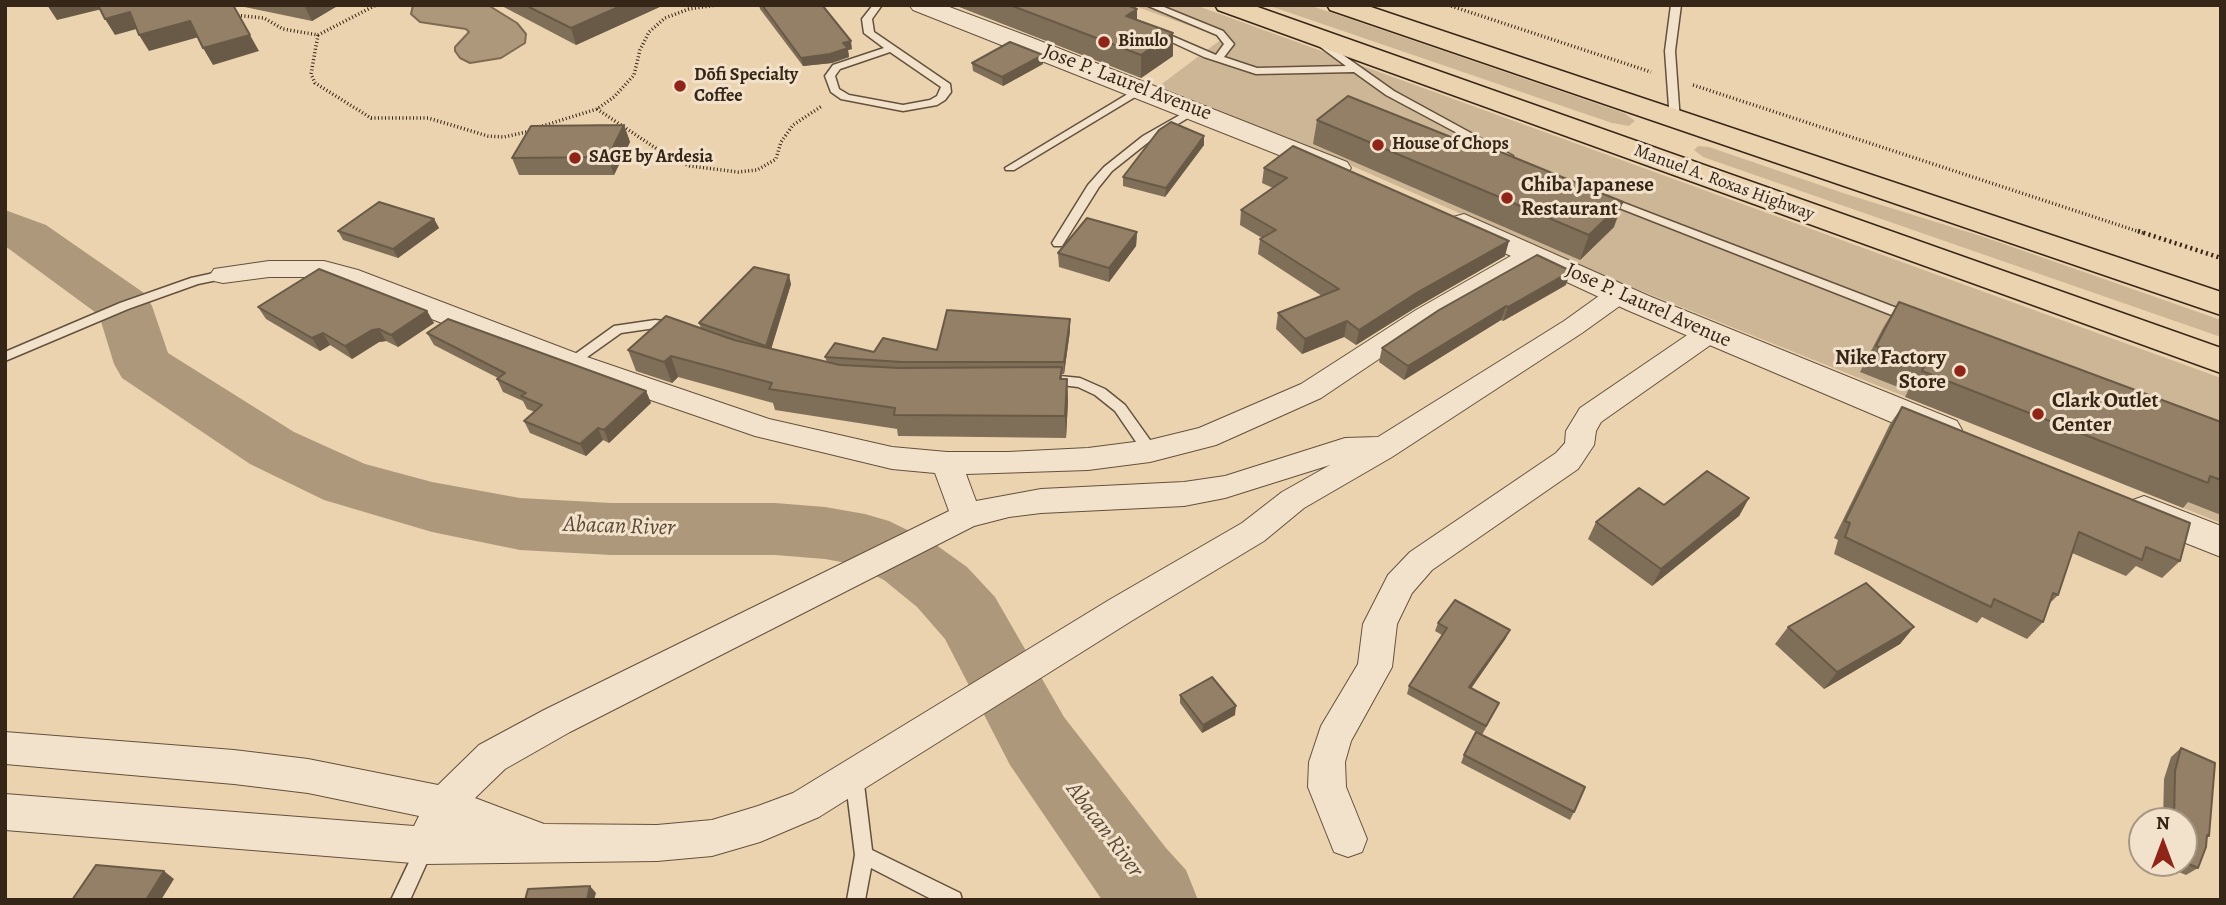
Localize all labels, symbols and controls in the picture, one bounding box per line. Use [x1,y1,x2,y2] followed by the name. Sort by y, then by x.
[1118,31,1168,53] place label: Binulo
[1096,34,1112,50] marker: Binulo
[1039,39,1215,127] street label: Jose P. Laurel Avenue
[694,65,798,108] place label: Dōfi Specialty Coffee
[672,78,688,94] marker: Dōfi Specialty Coffee
[1392,134,1509,156] place label: House of Chops
[1370,137,1386,153] marker: House of Chops
[1631,140,1817,226] street label: Manuel A. Roxas Highway
[589,147,713,169] place label: SAGE by Ardesia
[567,150,583,166] marker: SAGE by Ardesia
[1521,173,1654,223] place label: Chiba Japanese Restaurant
[1499,190,1515,206] marker: Chiba Japanese Restaurant
[1561,258,1735,354] street label: Jose P. Laurel Avenue
[1835,346,1946,396] place label: Nike Factory Store
[1952,363,1968,379] marker: Nike Factory Store
[2052,389,2158,439] place label: Clark Outlet Center
[2030,406,2046,422] marker: Clark Outlet Center
[563,511,675,543] water label: Abacan River
[1059,777,1149,883] water label: Abacan River
[2128,807,2198,877] north arrow
[2156,810,2170,836] text: N

